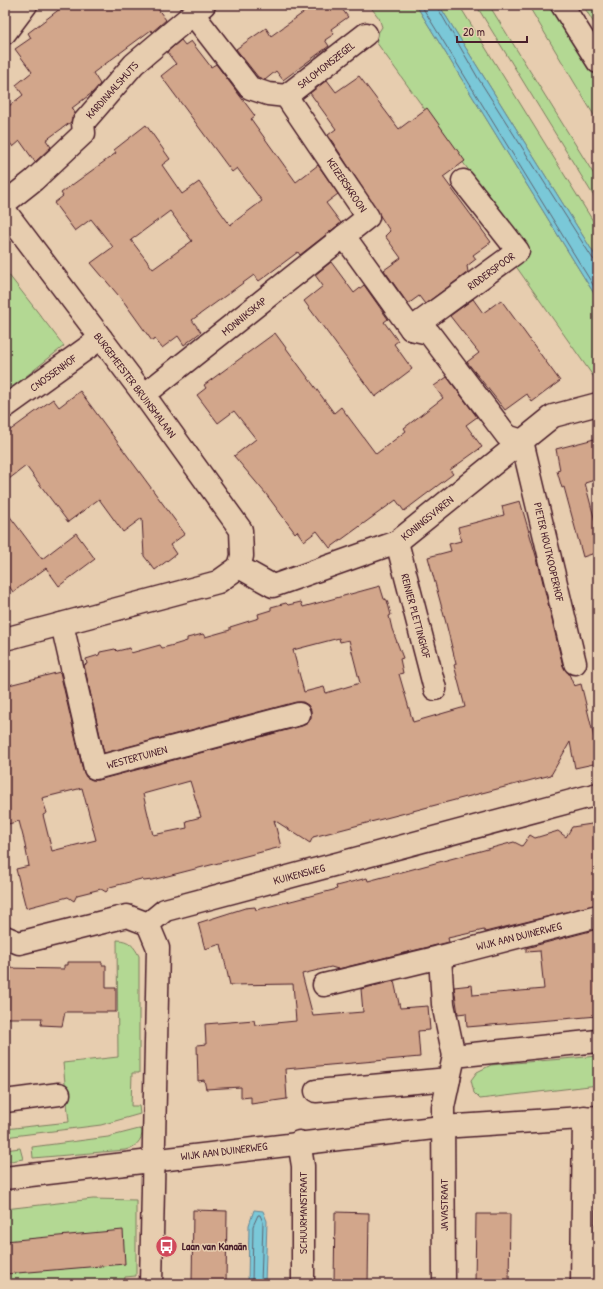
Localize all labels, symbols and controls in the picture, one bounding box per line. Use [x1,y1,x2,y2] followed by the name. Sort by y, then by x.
[457,18,527,44] scale bar
[463,23,485,40] text: 20 m
[295,38,357,92] street label: SALOMONSZEGEL
[83,58,141,122] street label: KARDINAALSMUTS
[324,155,370,215] street label: KEIZERSKROON
[464,249,518,293] street label: RIDDERSPOOR
[219,294,269,338] street label: MONNIKSKAP
[91,330,179,441] street label: BURGEMEESTER BRUINSMALAAN
[27,351,80,395] street label: CNOSSENHOF
[398,492,456,543] street label: KONINGSVAREN
[531,501,567,604] street label: PIETER HOUTKOOPERHOF
[398,572,434,661] street label: REINIER PLETTINGHOF
[105,742,169,772] street label: WESTERTUINEN
[272,860,327,888] street label: KUIKENSWEG
[475,918,564,953] street label: WIJK AAN DUINERWEG
[180,1139,269,1163] street label: WIJK AAN DUINERWEG
[296,1171,310,1254] street label: SCHUURMANSTRAAT
[437,1178,451,1231] street label: JAVASTRAAT
[153,1233,179,1259] bus stop icon: Laan van Kanaän
[182,1239,247,1253] place label: Laan van Kanaän

